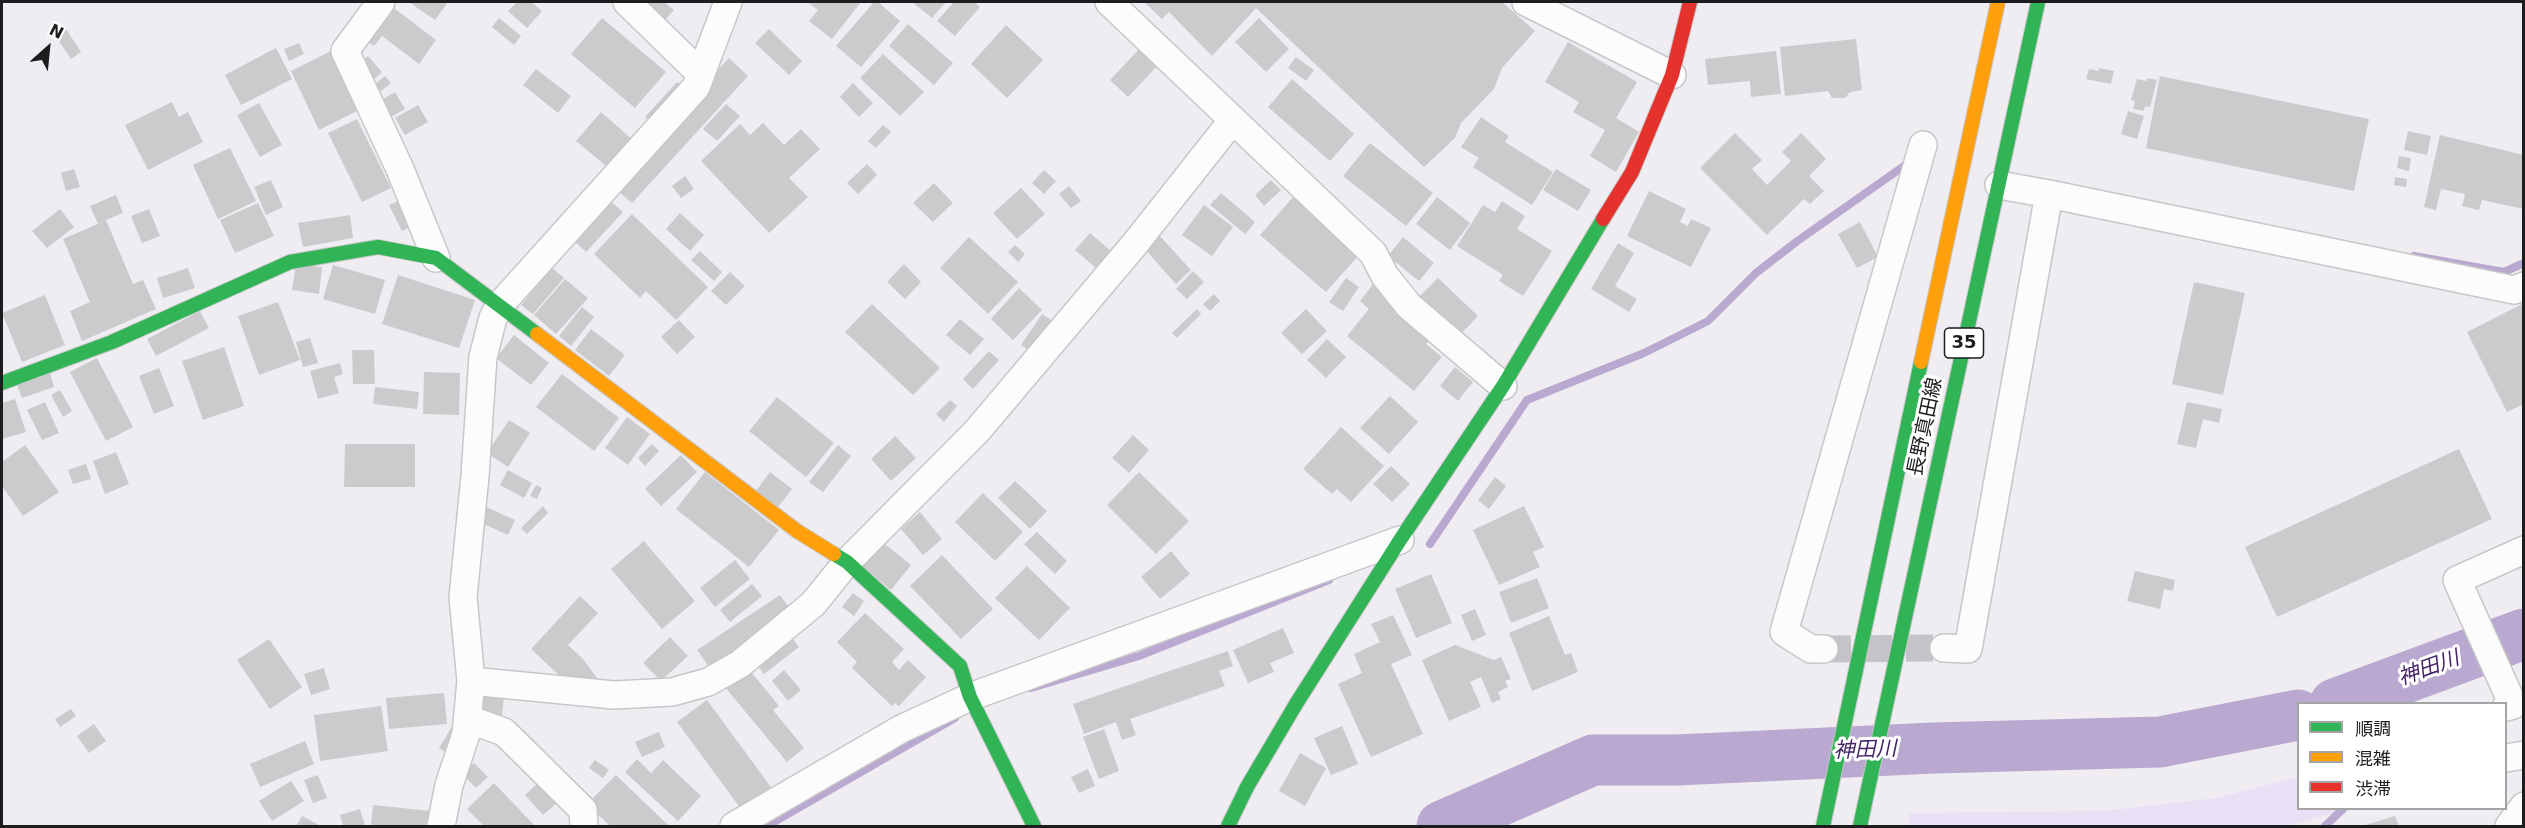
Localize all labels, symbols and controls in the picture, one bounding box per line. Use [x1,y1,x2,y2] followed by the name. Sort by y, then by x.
[18,18,78,78] north arrow
[46,20,67,43] text: N
[1944,328,1984,358] road number: 35
[1904,376,1948,478] street label: 長野真田線
[2395,646,2463,692] water label: 神田川
[2297,702,2507,810] legend
[2355,718,2391,739] text: 順調
[1833,737,1897,765] water label: 神田川
[2355,748,2391,769] text: 混雑
[2355,778,2391,799] text: 渋滞

